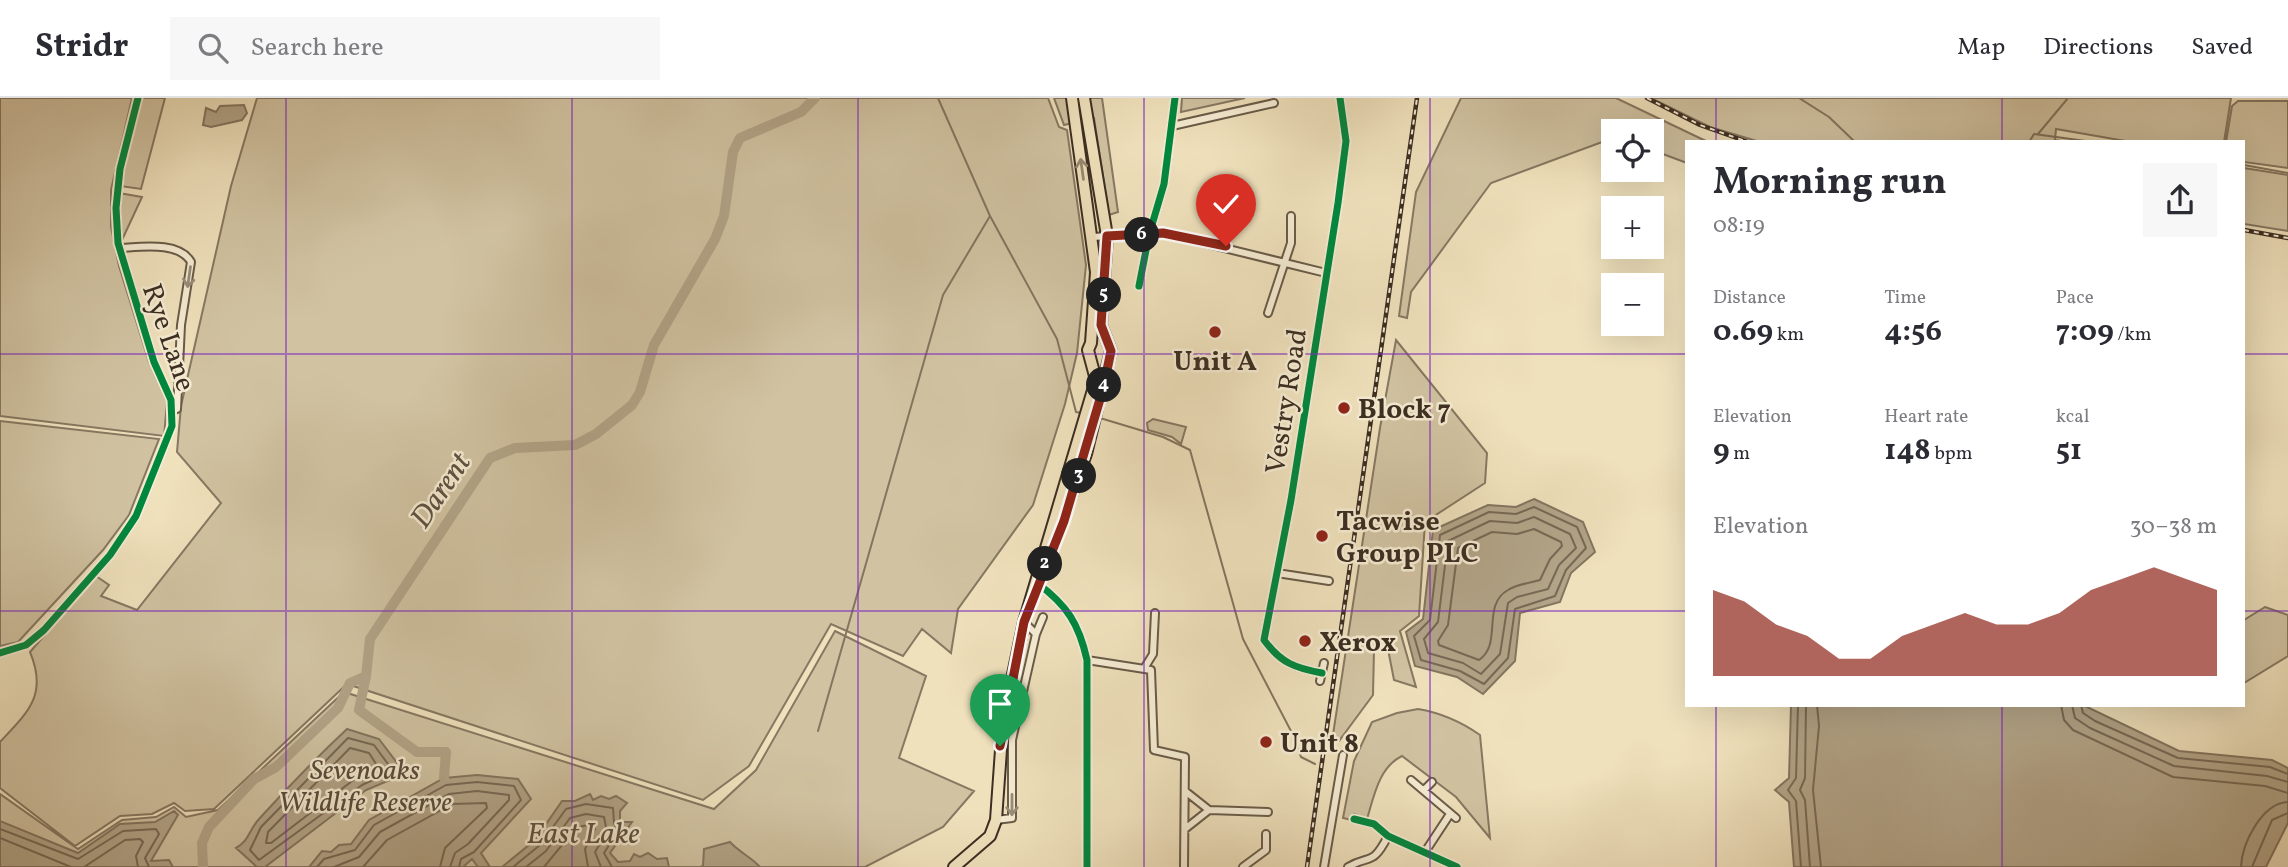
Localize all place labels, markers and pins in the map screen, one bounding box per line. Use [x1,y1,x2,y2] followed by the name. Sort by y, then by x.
[1196,174,1256,246] pin
[1124,218,1160,252] pin: 6
[1086,278,1122,312] pin: 5
[1207,324,1223,340] marker: Unit A
[1173,343,1257,382] place label: Unit A
[1086,368,1122,402] pin: 4
[1358,391,1451,430] place label: Block 7
[1336,400,1352,416] marker: Block 7
[1062,458,1096,494] pin: 3
[1336,503,1478,574] place label: Tacwise Group PLC
[1314,528,1330,544] marker: Tacwise Group PLC
[1028,546,1062,582] pin: 2
[1319,624,1397,663] place label: Xerox
[1297,633,1313,649] marker: Xerox
[970,674,1030,746] pin
[1280,725,1359,764] place label: Unit 8
[1258,734,1274,750] marker: Unit 8

